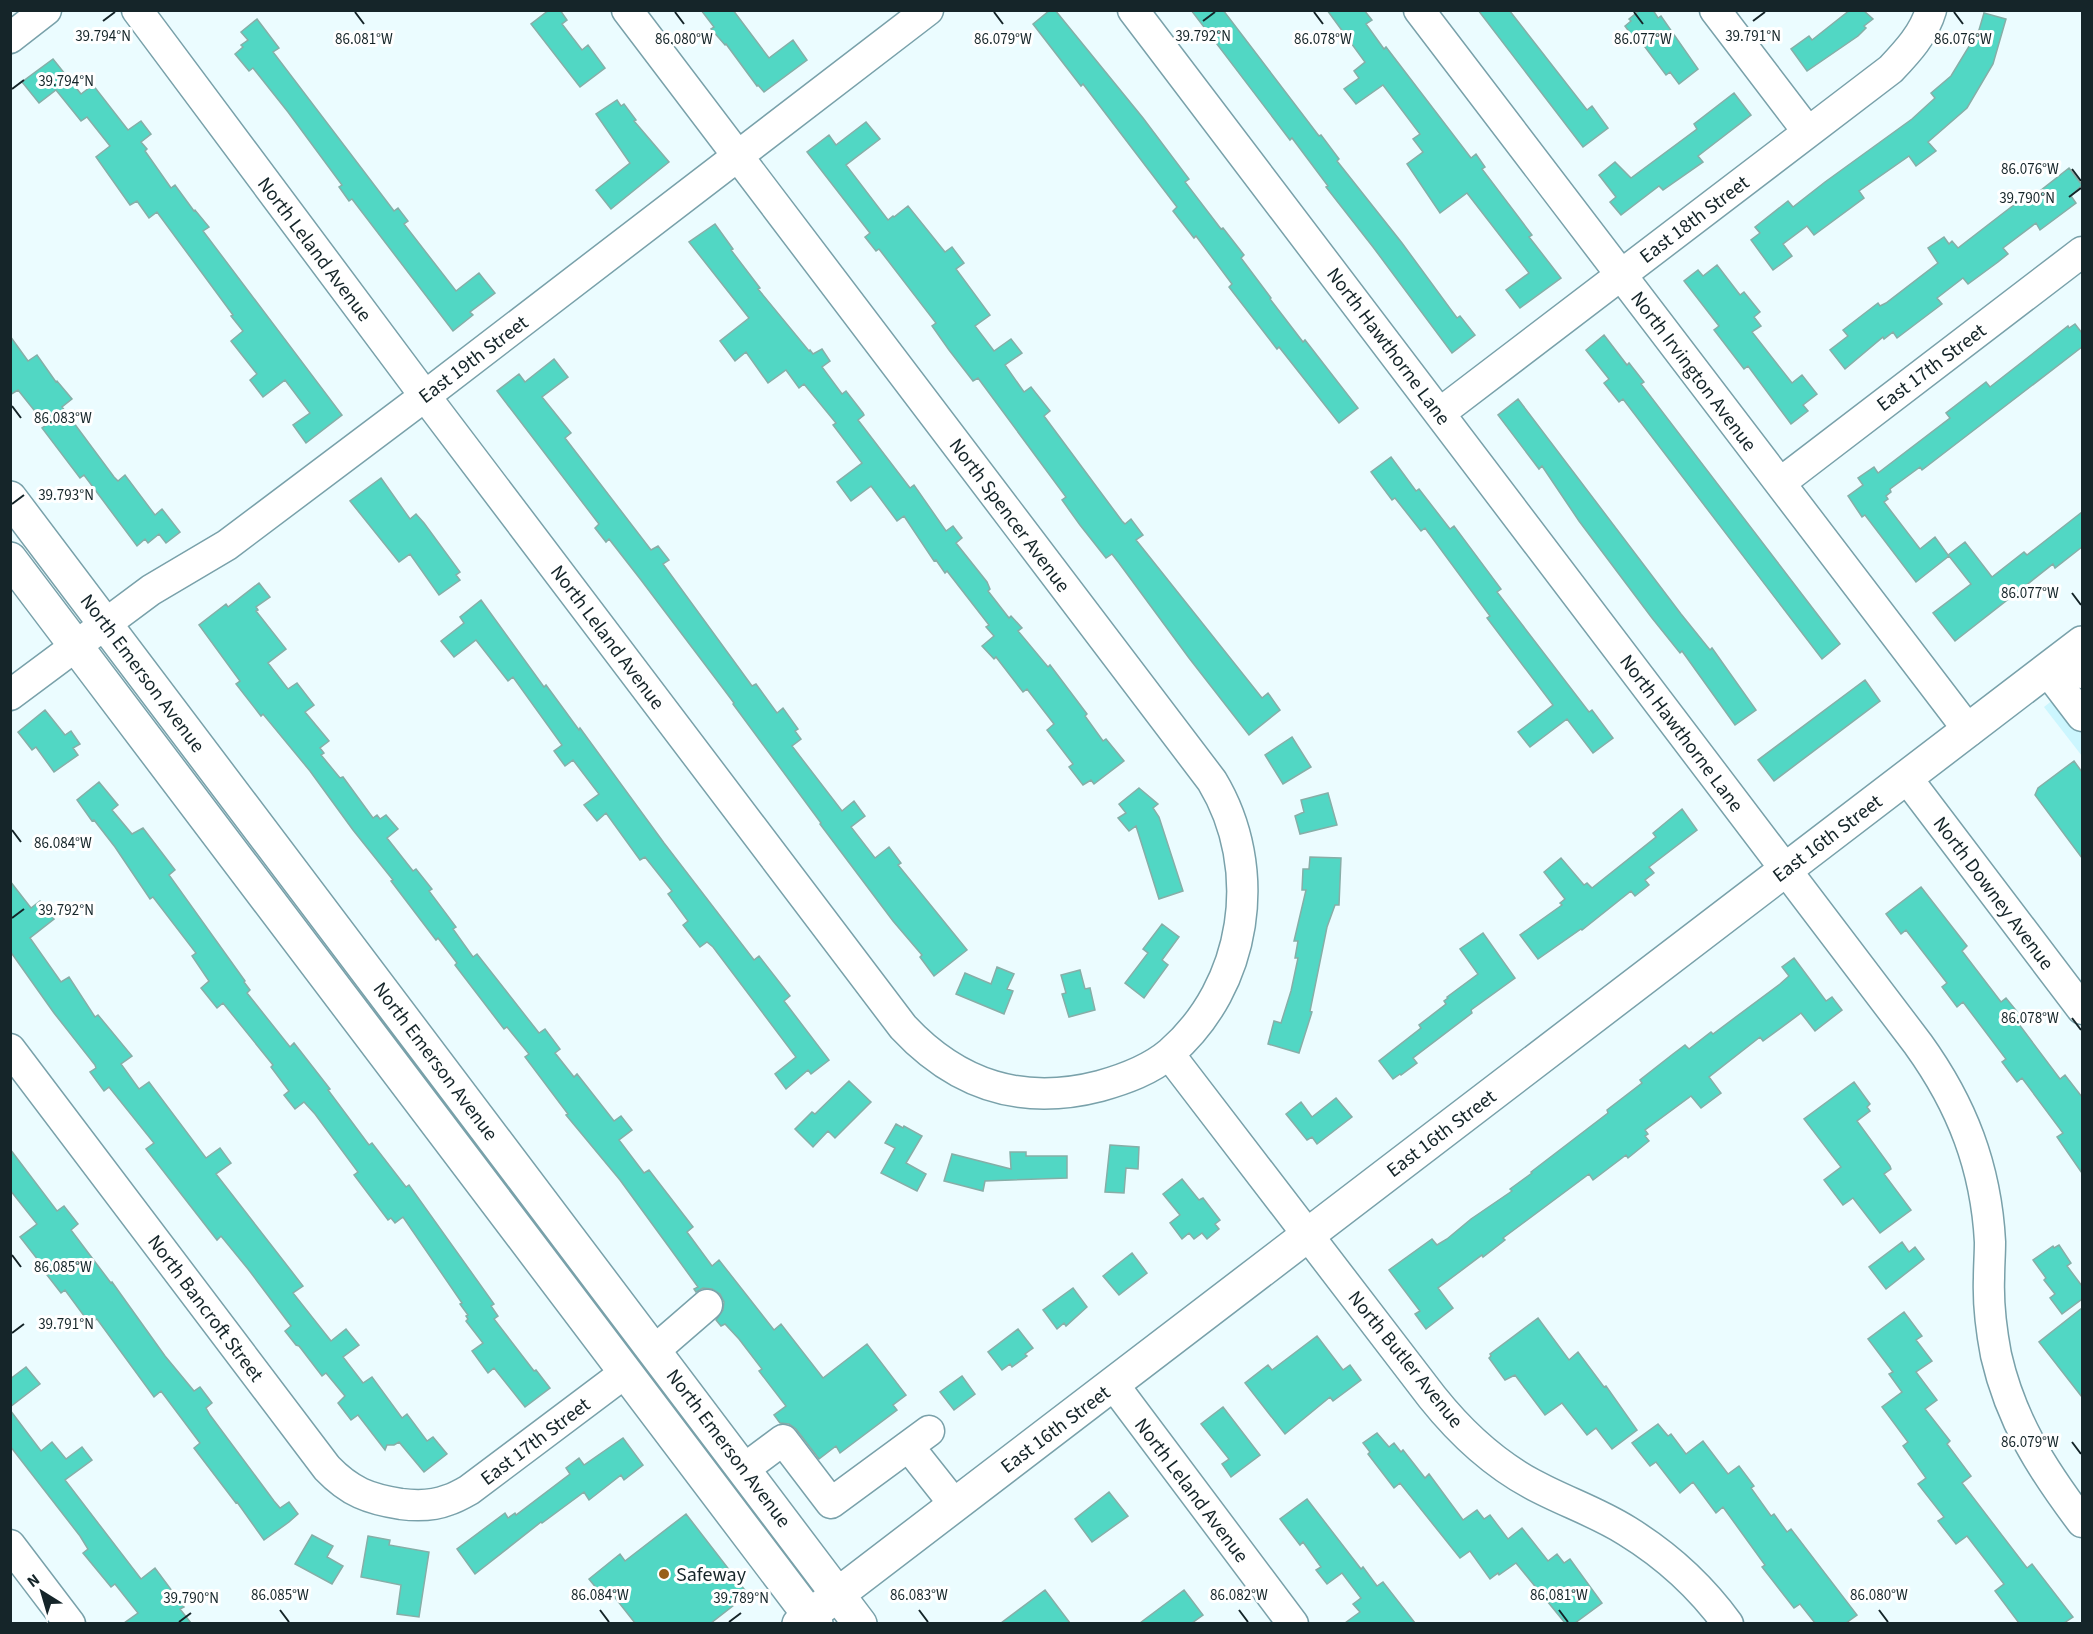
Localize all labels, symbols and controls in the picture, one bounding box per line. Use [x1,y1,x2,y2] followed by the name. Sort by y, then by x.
[75,26,131,47] text: 39.794°N
[1175,26,1231,47] text: 39.792°N
[1725,26,1781,47] text: 39.791°N
[335,29,393,50] text: 86.081°W
[655,29,713,50] text: 86.080°W
[974,29,1032,50] text: 86.079°W
[1294,29,1352,50] text: 86.078°W
[1614,29,1672,50] text: 86.077°W
[1934,29,1992,50] text: 86.076°W
[38,71,94,92] text: 39.794°N
[2001,159,2059,180] text: 86.076°W
[1634,169,1756,270] street label: East 18th Street
[250,171,378,328] street label: North Leland Avenue
[1999,188,2055,209] text: 39.790°N
[1320,262,1457,431] street label: North Hawthorne Lane
[1624,286,1763,458] street label: North Irvington Avenue
[413,309,535,410] street label: East 19th Street
[1871,317,1993,418] street label: East 17th Street
[34,408,92,429] text: 86.083°W
[942,433,1076,598] street label: North Spencer Avenue
[38,485,94,506] text: 39.793°N
[543,559,671,716] street label: North Leland Avenue
[2001,583,2059,604] text: 86.077°W
[73,588,211,759] street label: North Emerson Avenue
[1613,649,1750,818] street label: North Hawthorne Lane
[1767,788,1889,889] street label: East 16th Street
[1926,811,2060,976] street label: North Downey Avenue
[34,833,92,854] text: 86.084°W
[38,900,94,921] text: 39.792°N
[366,976,504,1147] street label: North Emerson Avenue
[2001,1008,2059,1029] text: 86.078°W
[1381,1083,1503,1184] street label: East 16th Street
[141,1229,270,1388] street label: North Bancroft Street
[34,1257,92,1278] text: 86.085°W
[1341,1285,1469,1434] street label: North Butler Avenue
[38,1314,94,1335] text: 39.791°N
[659,1363,797,1534] street label: North Emerson Avenue
[995,1379,1117,1480] street label: East 16th Street
[475,1391,597,1492] street label: East 17th Street
[1127,1412,1255,1569] street label: North Leland Avenue
[2001,1432,2059,1453] text: 86.079°W
[676,1561,747,1589] place label: Safeway
[12,1562,72,1622] north arrow
[657,1567,671,1581] marker: Safeway
[23,1569,44,1593] text: N
[251,1585,309,1606] text: 86.085°W
[571,1585,629,1606] text: 86.084°W
[890,1585,948,1606] text: 86.083°W
[1210,1585,1268,1606] text: 86.082°W
[1530,1585,1588,1606] text: 86.081°W
[1850,1585,1908,1606] text: 86.080°W
[163,1588,219,1609] text: 39.790°N
[713,1588,769,1609] text: 39.789°N

